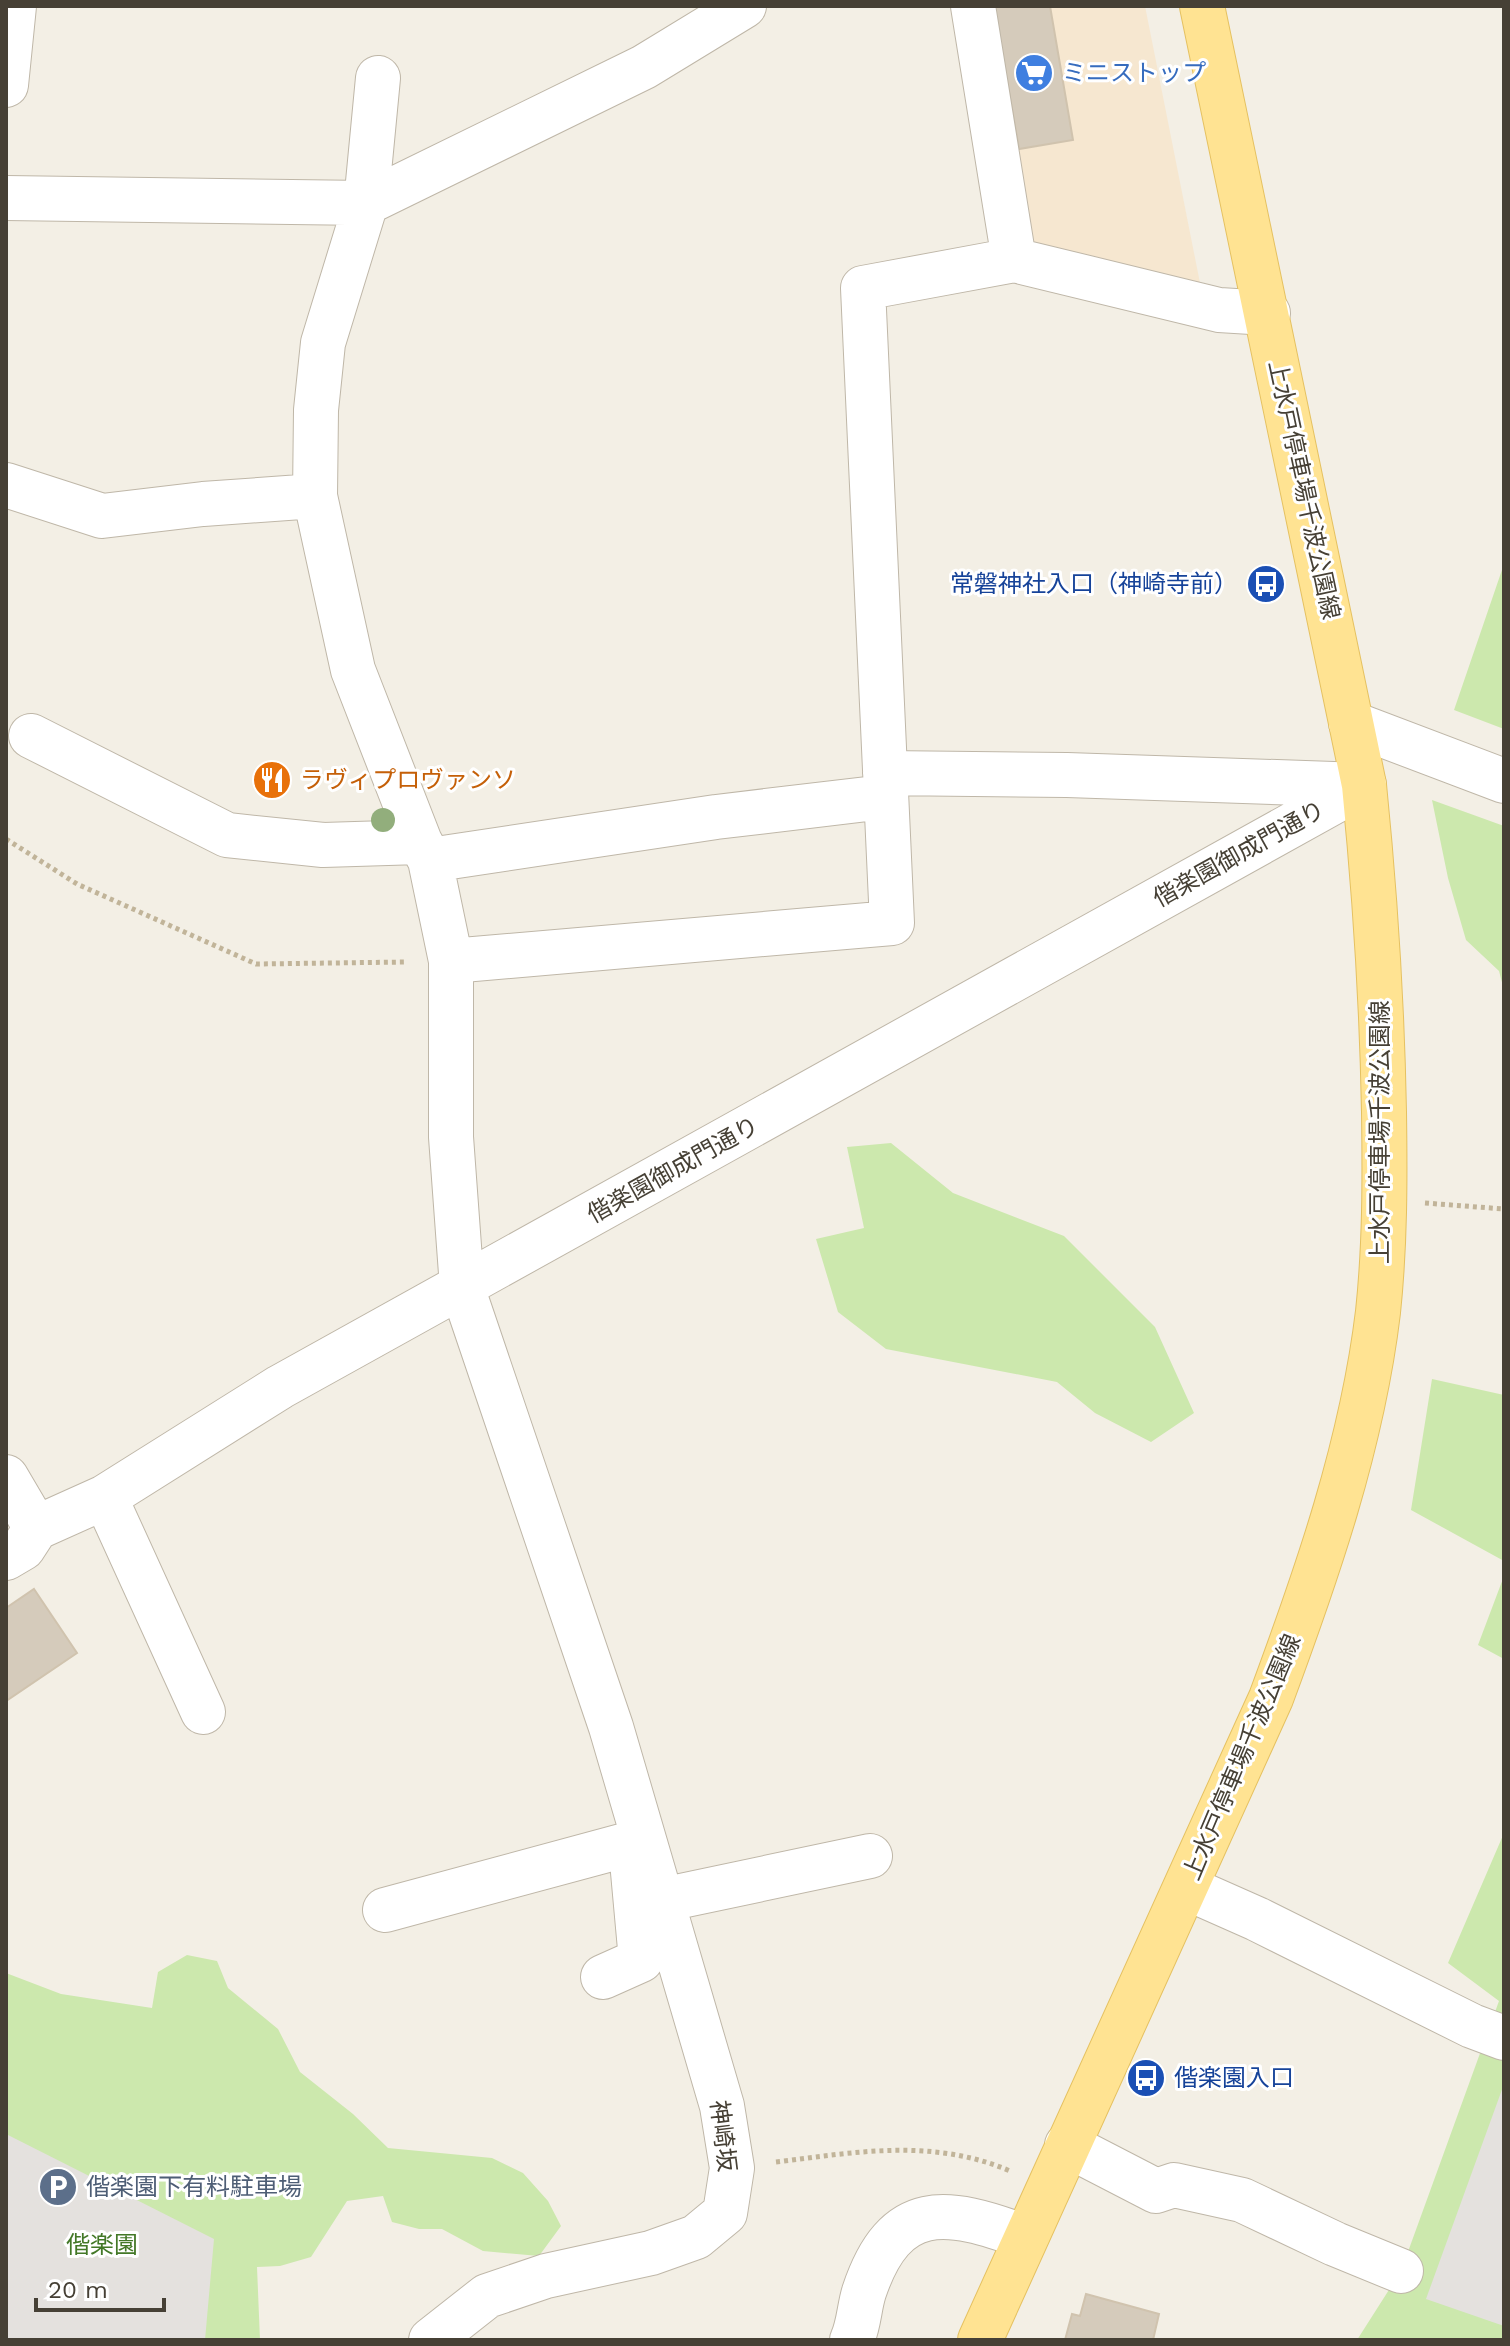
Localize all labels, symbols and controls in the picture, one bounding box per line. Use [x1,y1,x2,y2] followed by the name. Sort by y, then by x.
[1013,52,1055,94] supermarket icon: ミニストップ
[1062,59,1206,87] place label: ミニストップ
[1263,358,1345,622] street label: 上水戸停車場千波公園線
[1245,563,1287,605] bus stop icon: 常磐神社入口（神崎寺前）
[950,570,1238,598] place label: 常磐神社入口（神崎寺前）
[251,759,293,801] restaurant icon: ラヴィプロヴァンソ
[300,766,516,794] place label: ラヴィプロヴァンソ
[1148,795,1330,913] street label: 偕楽園御成門通り
[1366,1000,1394,1264] street label: 上水戸停車場千波公園線
[582,1111,764,1229] street label: 偕楽園御成門通り
[1178,1630,1306,1884] street label: 上水戸停車場千波公園線
[1125,2057,1167,2099] bus stop icon: 偕楽園入口
[1174,2064,1294,2092] place label: 偕楽園入口
[705,2099,741,2173] street label: 神崎坂
[37,2166,79,2208] parking icon: 偕楽園下有料駐車場
[86,2173,302,2201] place label: 偕楽園下有料駐車場
[66,2231,138,2259] park label: 偕楽園
[36,2262,164,2312] scale bar
[48,2276,108,2304] text: 20 m

